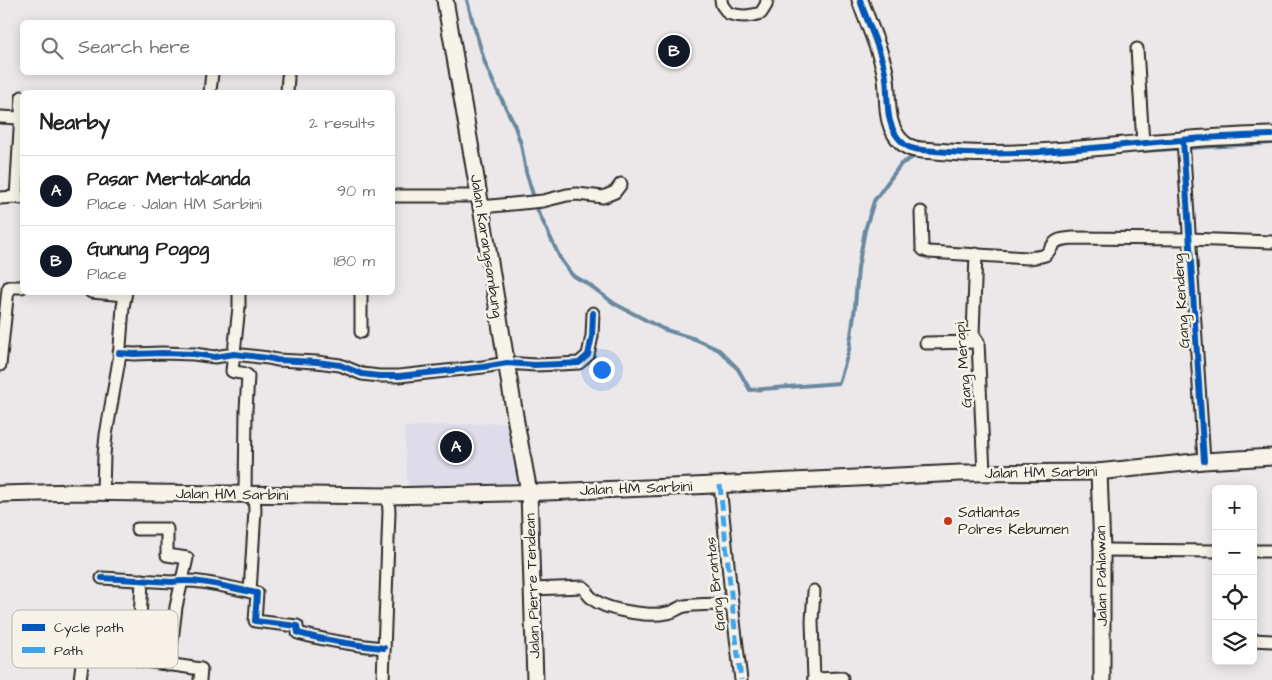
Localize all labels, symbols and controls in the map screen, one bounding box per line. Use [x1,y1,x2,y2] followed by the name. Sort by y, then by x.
[20,20,395,75] search box
[658,32,690,70] pin: B
[38,34,66,62] icon: search
[78,34,190,61] text: Search here
[40,108,110,137] text: Nearby
[309,112,375,134] text: 2 results
[87,166,250,193] text: Pasar Mertakanda
[464,173,508,320] street label: Jalan Karangsambung
[51,180,61,202] text: A
[337,180,375,202] text: 90 m
[87,193,262,215] text: Place · Jalan HM Sarbini
[87,236,209,263] text: Gunung Pogog
[50,250,62,272] text: B
[334,250,375,272] text: 180 m
[1168,253,1196,349] street label: Gang Kendeng
[87,263,127,285] text: Place
[949,320,979,409] street label: Gang Merapi
[589,357,615,383] your location
[440,428,472,466] pin: A
[985,461,1098,484] street label: Jalan HM Sarbini
[579,476,693,501] street label: Jalan HM Sarbini
[176,483,289,506] street label: Jalan HM Sarbini
[1212,485,1257,665] map controls
[1212,485,1257,530] button: +
[958,502,1069,540] place label: Satlantas Polres Kebumen
[519,512,546,659] street label: Jalan Pierre Tendean
[942,515,954,527] marker: Satlantas Polres Kebumen
[1090,525,1113,627] street label: Jalan Pahlawan
[1212,530,1257,575] button: −
[700,535,732,632] street label: Gang Brantas
[1212,575,1257,620] button: locate
[12,610,178,668] legend
[54,618,123,638] text: Cycle path
[1212,620,1257,665] button: layers
[54,641,83,661] text: Path

